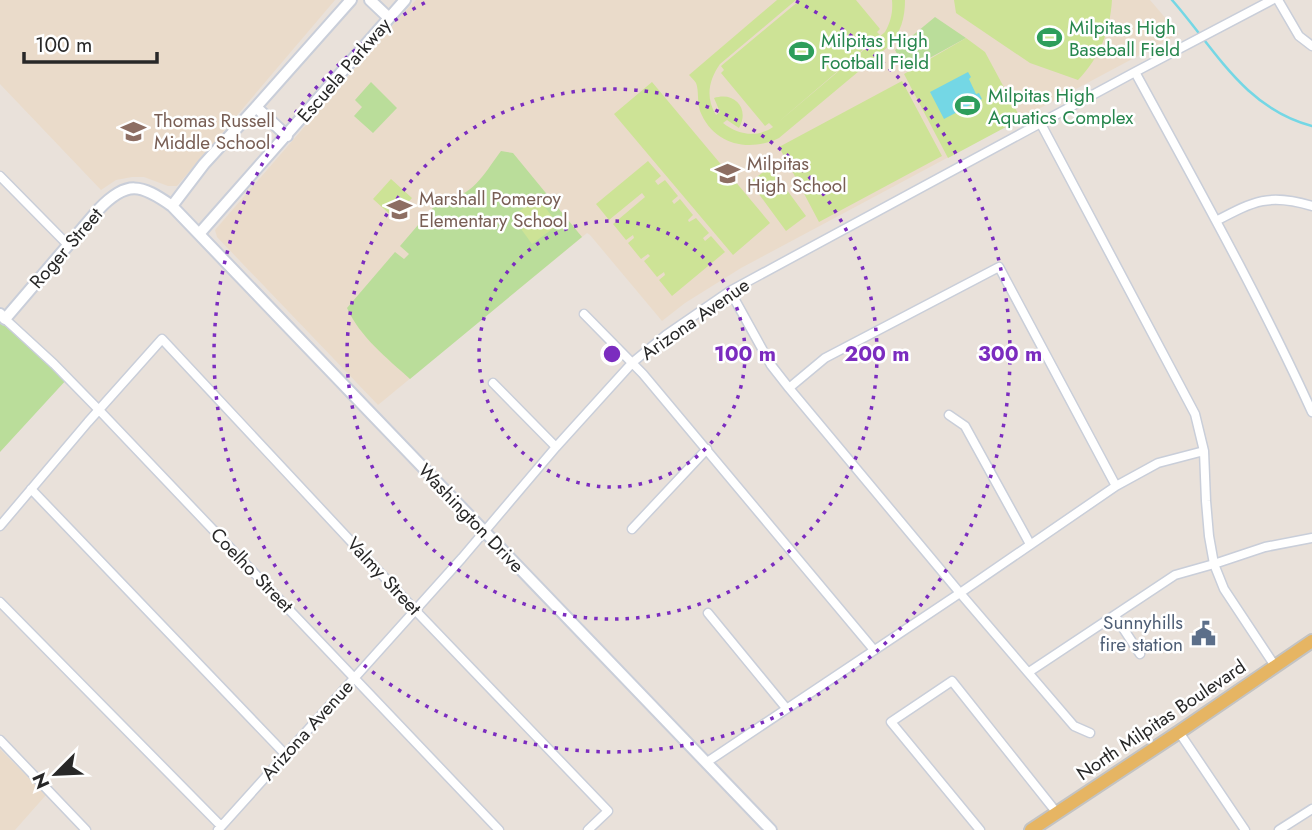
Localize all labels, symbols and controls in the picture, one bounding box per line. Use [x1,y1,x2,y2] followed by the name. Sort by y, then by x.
[291,11,397,128] street label: Escuela Parkway
[1069,14,1180,63] place label: Milpitas High Baseball Field
[24,21,158,65] scale bar
[1035,24,1063,52] sports icon: Milpitas High Baseball Field
[821,27,929,76] place label: Milpitas High Football Field
[35,30,92,60] text: 100 m
[787,37,815,65] sports icon: Milpitas High Football Field
[988,82,1133,131] place label: Milpitas High Aquatics Complex
[954,92,982,120] sports icon: Milpitas High Aquatics Complex
[154,107,275,156] place label: Thomas Russell Middle School
[120,117,148,145] school or university icon: Thomas Russell Middle School
[747,150,847,199] place label: Milpitas High School
[713,160,741,188] school or university icon: Milpitas High School
[419,185,568,234] place label: Marshall Pomeroy Elementary School
[385,195,413,223] school or university icon: Marshall Pomeroy Elementary School
[23,201,109,294] street label: Roger Street
[635,271,755,366] street label: Arizona Avenue
[714,339,776,369] text: 100 m
[844,339,910,369] text: 200 m
[978,339,1042,369] text: 300 m
[600,342,624,366] centre of rings
[412,457,530,579] street label: Washington Drive
[204,521,300,619] street label: Coelho Street
[341,531,428,621] street label: Valmy Street
[1100,609,1183,658] place label: Sunnyhills fire station
[1189,619,1217,647] public building icon: Sunnyhills fire station
[1071,653,1251,787] street label: North Milpitas Boulevard
[255,674,360,786] street label: Arizona Avenue
[21,739,91,809] north arrow
[26,768,56,793] text: N

